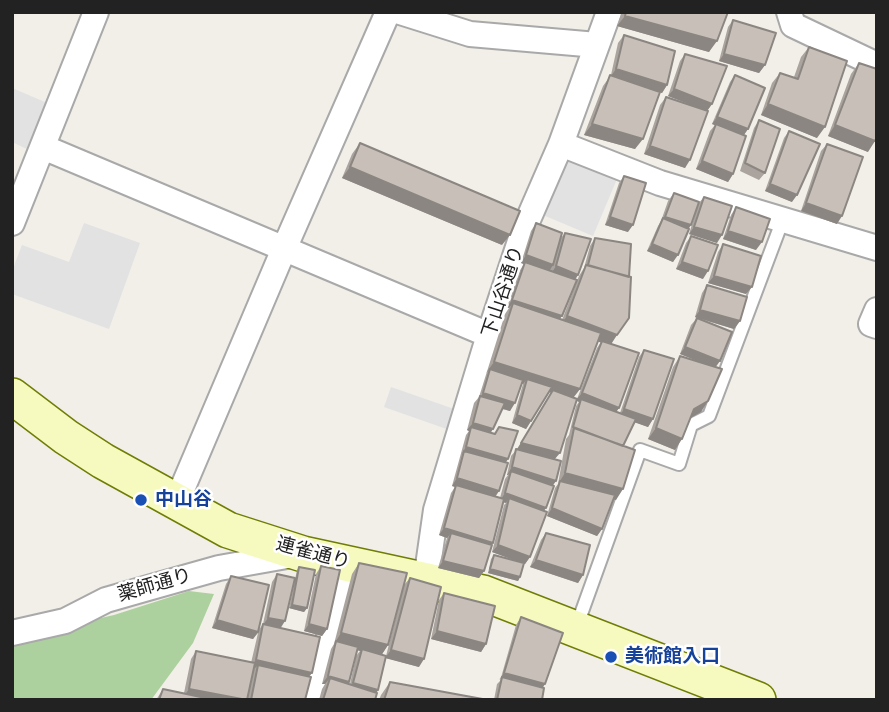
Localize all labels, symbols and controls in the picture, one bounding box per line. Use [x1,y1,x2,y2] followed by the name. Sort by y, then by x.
[478,243,530,341] street label: 下山谷通り
[155,489,212,511] place label: 中山谷
[133,492,149,508] marker: 中山谷
[273,533,353,575] street label: 連雀通り
[115,565,195,607] street label: 薬師通り
[625,646,720,668] place label: 美術館入口
[603,649,619,665] marker: 美術館入口

